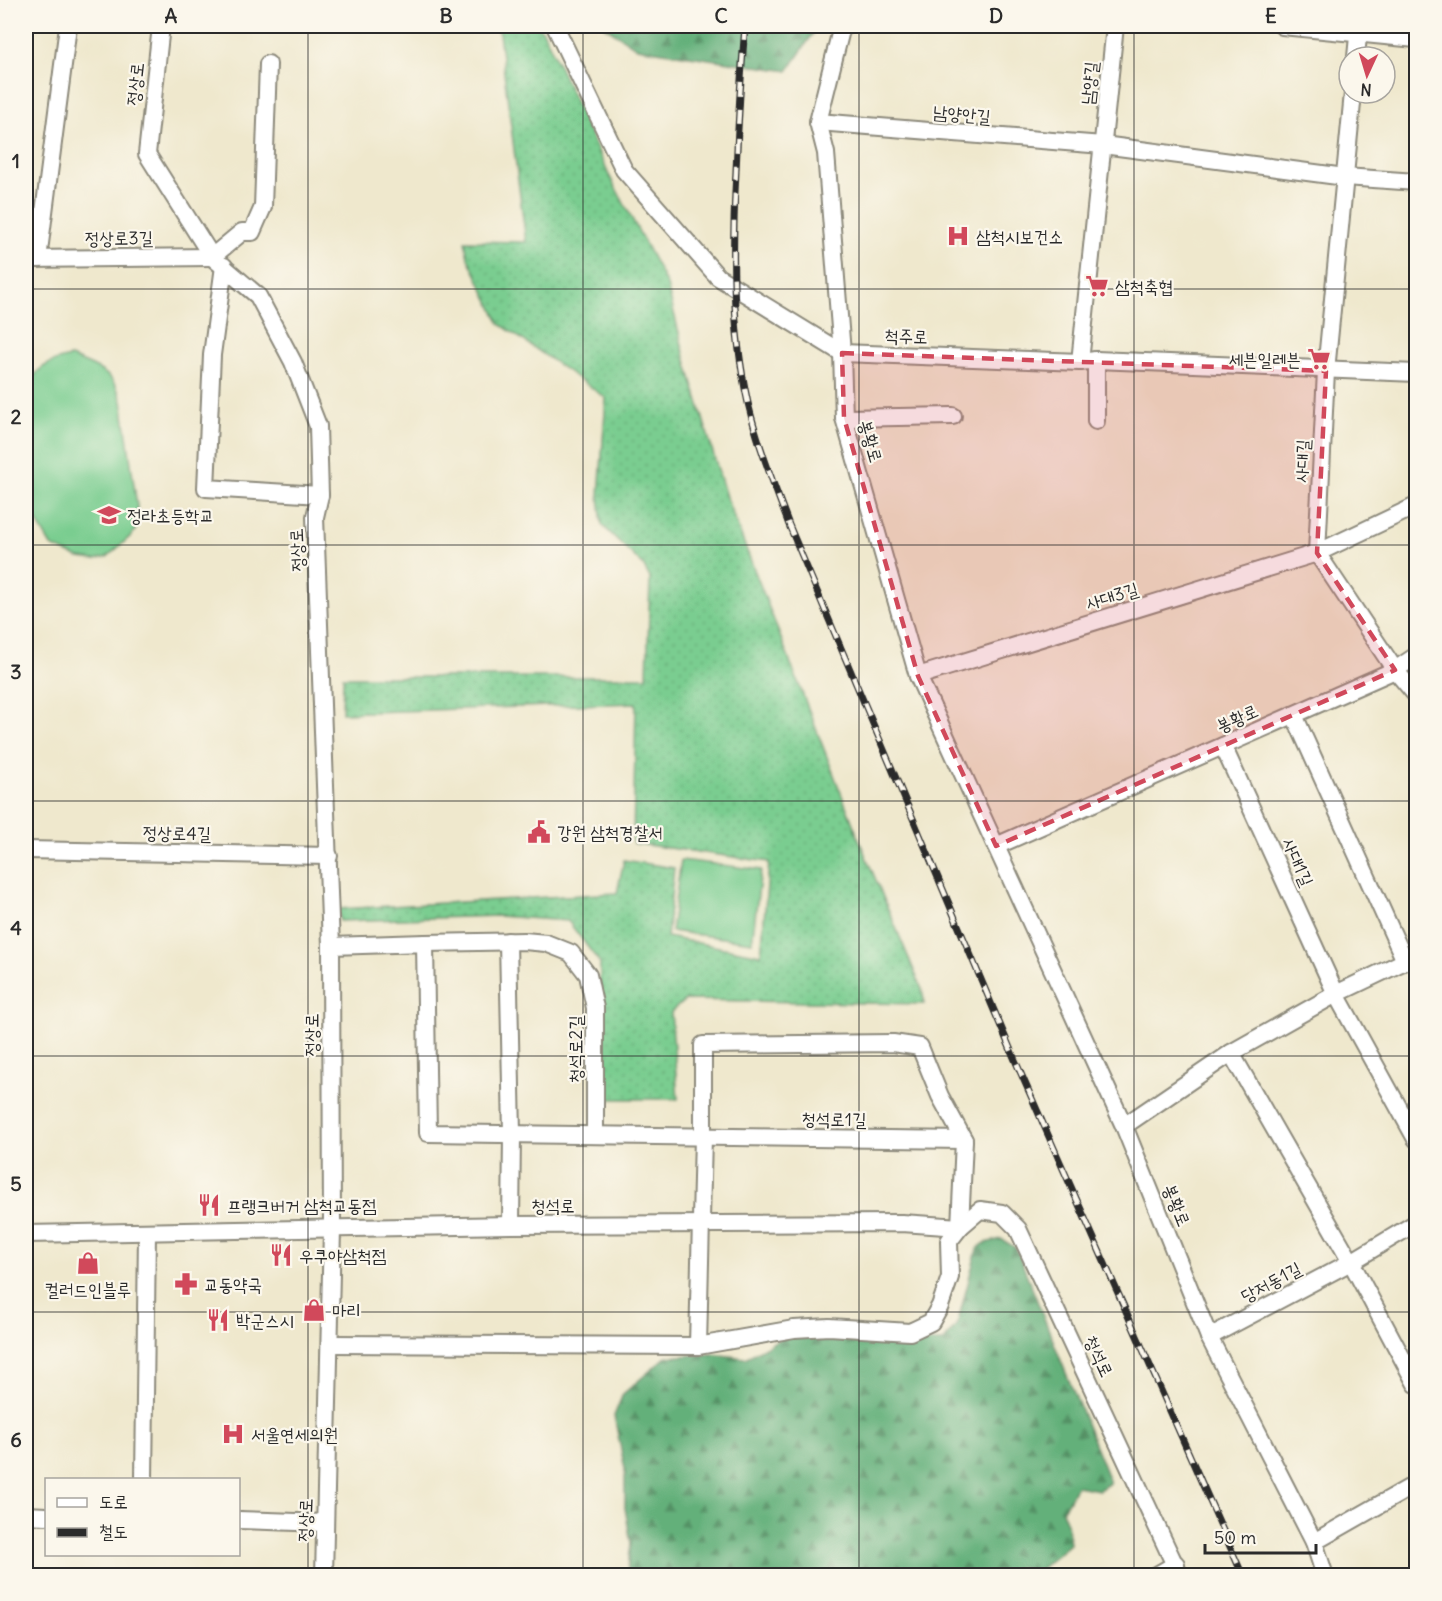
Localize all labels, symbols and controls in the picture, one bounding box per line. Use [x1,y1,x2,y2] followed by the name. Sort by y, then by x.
[165,3,178,28] text: A
[439,3,453,28] text: B
[714,3,728,28] text: C
[989,3,1003,28] text: D
[1265,3,1277,28] text: E
[1337,45,1397,105] north arrow
[1075,60,1103,106] street label: 남양길
[121,61,149,107] street label: 정상로
[1360,80,1372,100] text: N
[932,100,992,128] street label: 남양안길
[12,148,20,173] text: 1
[945,223,971,249] hospital icon: 삼척시보건소
[976,225,1063,248] place label: 삼척시보건소
[85,226,154,250] street label: 정상로3길
[1084,273,1110,299] supermarket icon: 삼척축협
[1115,275,1173,298] place label: 삼척축협
[884,324,928,348] street label: 척주로
[1306,346,1332,372] supermarket icon: 세븐일레븐
[1229,348,1301,371] place label: 세븐일레븐
[11,404,22,429] text: 2
[854,417,888,465] street label: 봉황로
[1289,438,1315,483] street label: 사대길
[96,502,122,528] school or university icon: 정라초등학교
[127,504,214,527] place label: 정라초등학교
[284,528,310,572] street label: 정상로
[1083,577,1142,615] street label: 사대3길
[10,659,22,684] text: 3
[1212,699,1262,737] street label: 봉황로
[526,819,552,845] public building icon: 강원 삼척경찰서
[143,821,212,845] street label: 정상로4길
[557,821,663,844] place label: 강원 삼척경찰서
[1277,834,1319,890] street label: 사대1길
[10,915,22,940] text: 4
[300,1013,323,1057] street label: 정상로
[564,1015,587,1083] street label: 청석로2길
[801,1107,867,1131] street label: 청석로1길
[10,1171,22,1196] text: 5
[1158,1181,1196,1229] street label: 봉황로
[196,1192,222,1218] restaurant icon: 프랭크버거 삼척교동점
[227,1194,377,1217] place label: 프랭크버거 삼척교동점
[531,1194,575,1217] street label: 청석로
[268,1242,294,1268] restaurant icon: 우쿠야삼척점
[299,1244,386,1267] place label: 우쿠야삼척점
[75,1250,101,1276] shop icon: 컬러드인블루
[1237,1256,1306,1307] street label: 당저동1길
[173,1271,199,1297] pharmacy icon: 교동약국
[204,1273,262,1296] place label: 교동약국
[45,1278,131,1301] place label: 컬러드인블루
[301,1297,327,1323] shop icon: 마리
[332,1299,361,1322] place label: 마리
[205,1307,231,1333] restaurant icon: 박군스시
[236,1309,294,1332] place label: 박군스시
[1079,1331,1119,1381] street label: 청석로
[220,1421,246,1447] hospital icon: 서울연세의원
[251,1423,338,1446] place label: 서울연세의원
[10,1427,22,1452] text: 6
[45,1478,240,1556] legend
[99,1490,128,1513] text: 도로
[293,1498,317,1542] street label: 정상로
[1205,1517,1316,1555] scale bar
[99,1520,128,1543] text: 철도
[1214,1526,1256,1549] text: 50 m

